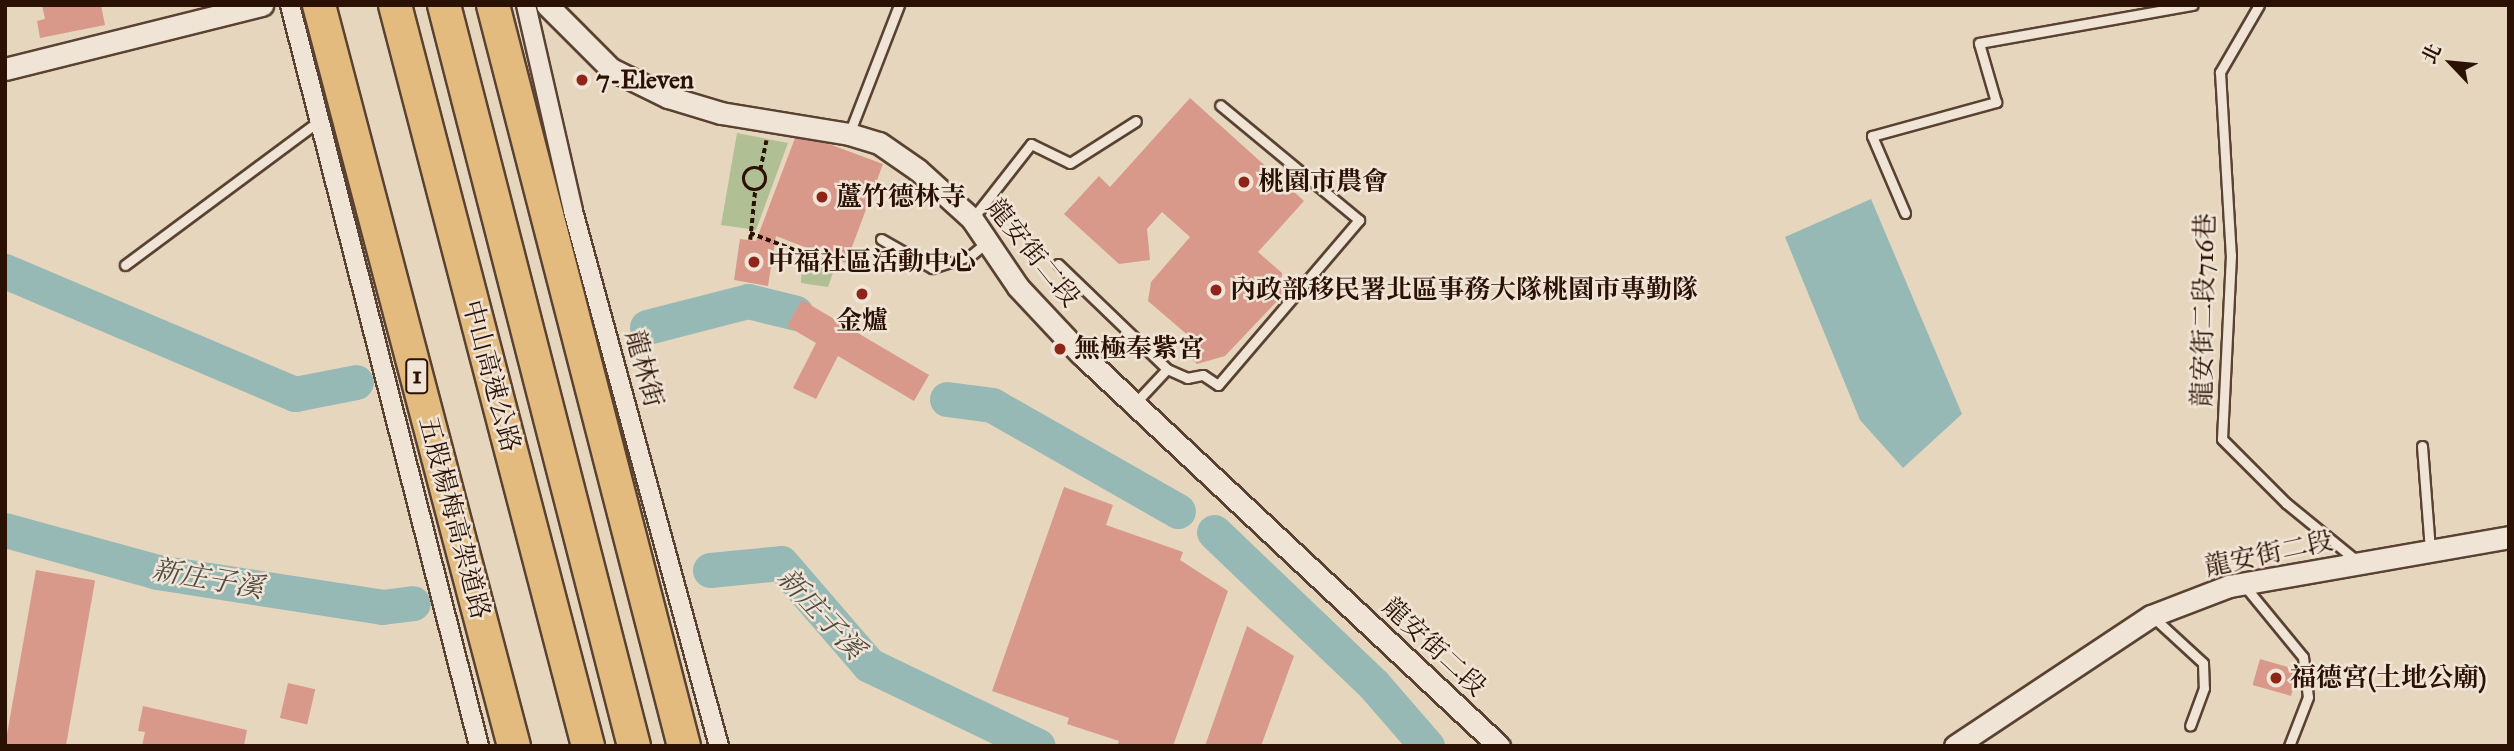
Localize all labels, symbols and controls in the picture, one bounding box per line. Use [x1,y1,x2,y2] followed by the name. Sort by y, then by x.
[2416,28,2486,98] north arrow
[2417,40,2446,67] text: 北
[596,64,694,96] place label: 7-Eleven
[574,72,590,88] marker: 7-Eleven
[1258,166,1388,198] place label: 桃園市農會
[1236,174,1252,190] marker: 桃園市農會
[836,181,966,213] place label: 蘆竹德林寺
[814,189,830,205] marker: 蘆竹德林寺
[980,193,1086,313] street label: 龍安街二段
[2187,213,2221,407] street label: 龍安街二段716巷
[768,246,976,278] place label: 中福社區活動中心
[746,254,762,270] marker: 中福社區活動中心
[1230,274,1698,306] place label: 內政部移民署北區事務大隊桃園市專勤隊
[1208,282,1224,298] marker: 內政部移民署北區事務大隊桃園市專勤隊
[854,286,870,302] marker: 金爐
[456,297,526,455] street label: 中山高速公路
[836,305,888,337] place label: 金爐
[619,327,669,411] street label: 龍林街
[1074,333,1204,365] place label: 無極奉紫宮
[1052,341,1068,357] marker: 無極奉紫宮
[405,356,429,396] road number: 1
[412,414,496,622] street label: 五股楊梅高架道路
[2202,525,2336,583] street label: 龍安街二段
[150,553,266,605] water label: 新庄子溪
[771,562,871,666] water label: 新庄子溪
[1376,591,1492,703] street label: 龍安街二段
[2290,662,2487,694] place label: 福德宮(土地公廟)
[2268,670,2284,686] marker: 福德宮(土地公廟)

